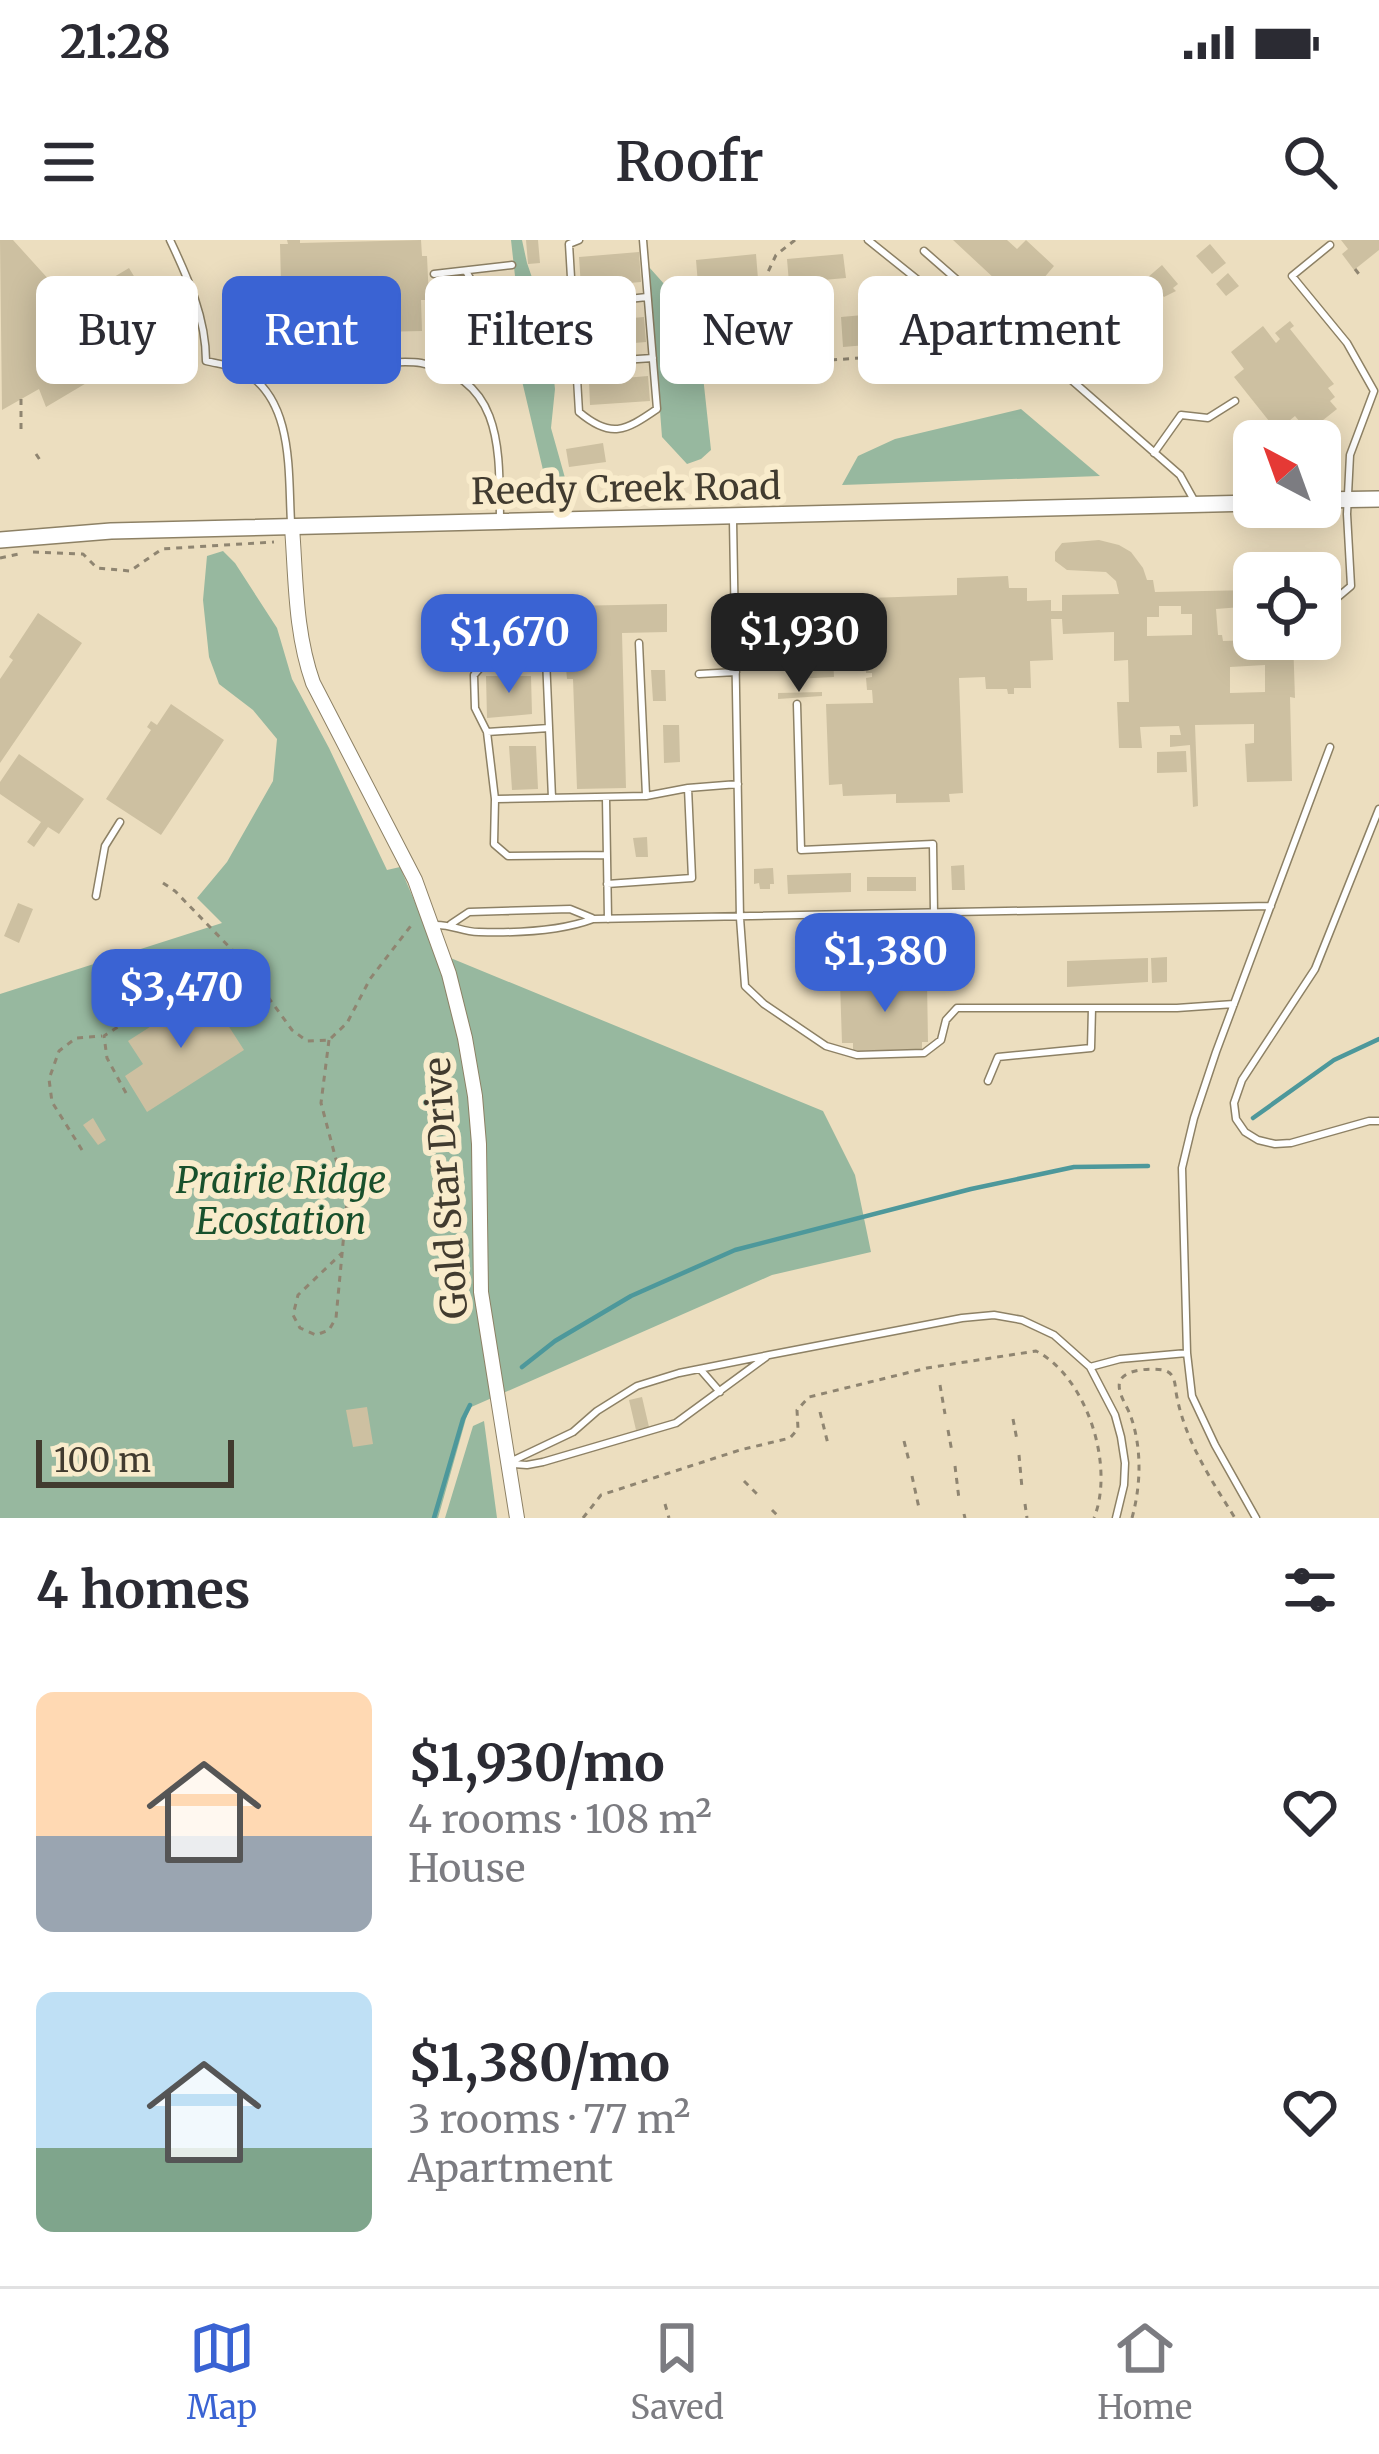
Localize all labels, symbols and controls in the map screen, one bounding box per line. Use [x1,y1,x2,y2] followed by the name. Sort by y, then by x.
[60,14,171,70] text: 21:28
[615,128,764,196] text: Roofr
[36,129,102,195] icon: menu
[1277,129,1343,195] icon: search
[36,276,198,384] chip: Buy
[222,276,401,384] chip: Rent
[425,276,636,384] chip: Filters
[660,276,834,384] chip: New
[858,276,1163,384] chip: Apartment
[1233,420,1341,528] north arrow
[1233,420,1341,660] map controls
[471,464,781,514] street label: Reedy Creek Road
[1233,552,1341,660] button: locate
[701,593,897,695] pin: $1,930
[411,594,607,696] pin: $1,670
[738,607,860,656] text: $1,930
[448,608,570,657] text: $1,670
[787,913,983,1015] pin: $1,380
[822,927,948,976] text: $1,380
[83,949,279,1051] pin: $3,470
[118,963,244,1012] text: $3,470
[414,1056,478,1320] street label: Gold Star Drive
[176,1158,386,1244] park label: Prairie Ridge Ecostation
[36,1434,234,1487] scale bar
[54,1440,151,1481] text: 100 m
[1277,1557,1343,1623] icon: filters
[36,1558,250,1622] text: 4 homes
[408,1731,665,1795] text: $1,930/mo
[132,1740,276,1884] icon: home
[1277,1779,1343,1845] icon: heart
[408,1795,712,1844] text: 4 rooms · 108 m²
[408,1844,525,1893] text: House
[408,2031,670,2095] text: $1,380/mo
[132,2040,276,2184] icon: home
[1277,2079,1343,2145] icon: heart
[408,2095,690,2144] text: 3 rooms · 77 m²
[408,2144,613,2193] text: Apartment
[187,2315,257,2428] tab: Map
[630,2315,724,2428] tab: Saved
[1097,2315,1192,2428] tab: Home

